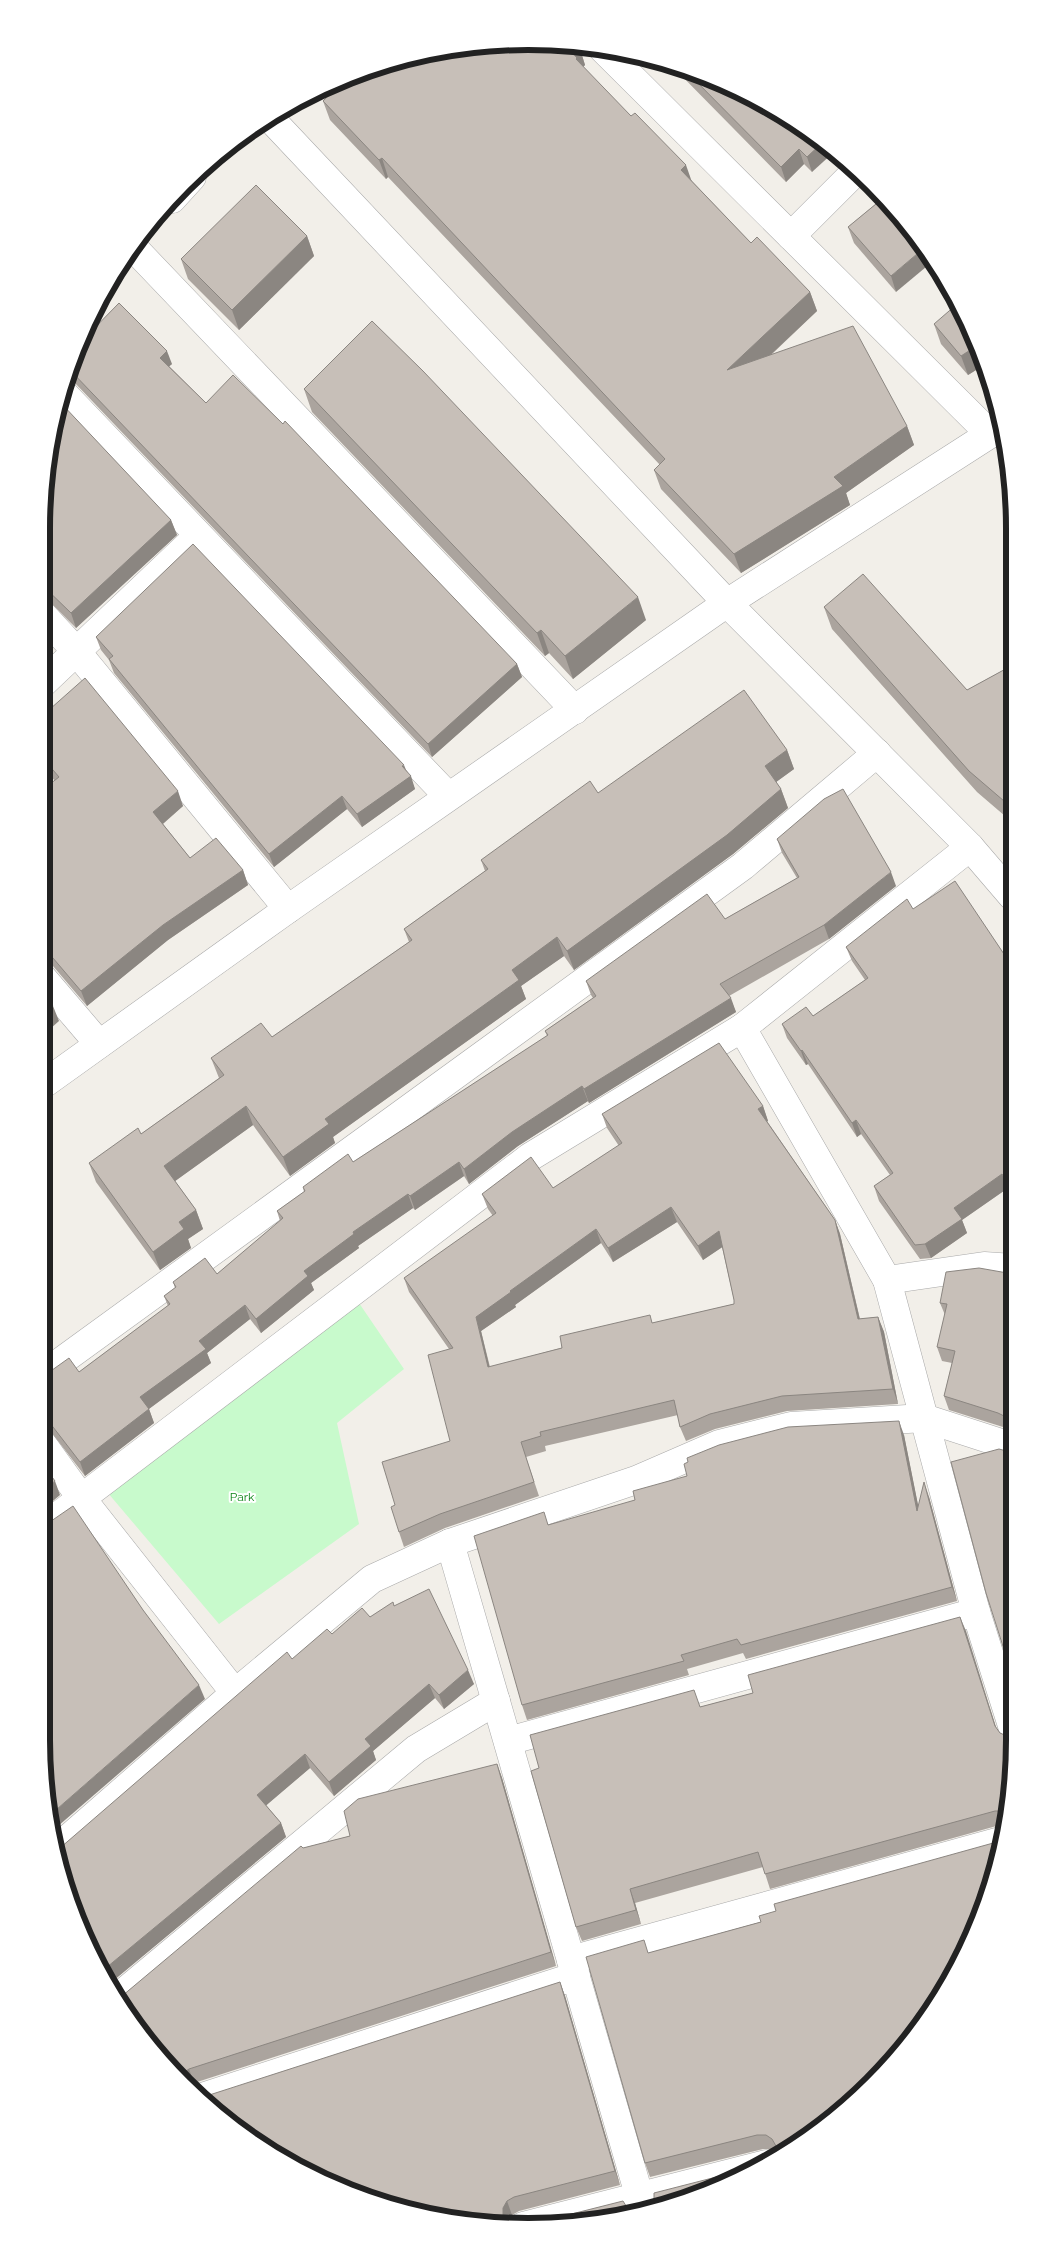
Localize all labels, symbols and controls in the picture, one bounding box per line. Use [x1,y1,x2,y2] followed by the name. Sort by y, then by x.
[230,1490,255,1504] park label: Park

